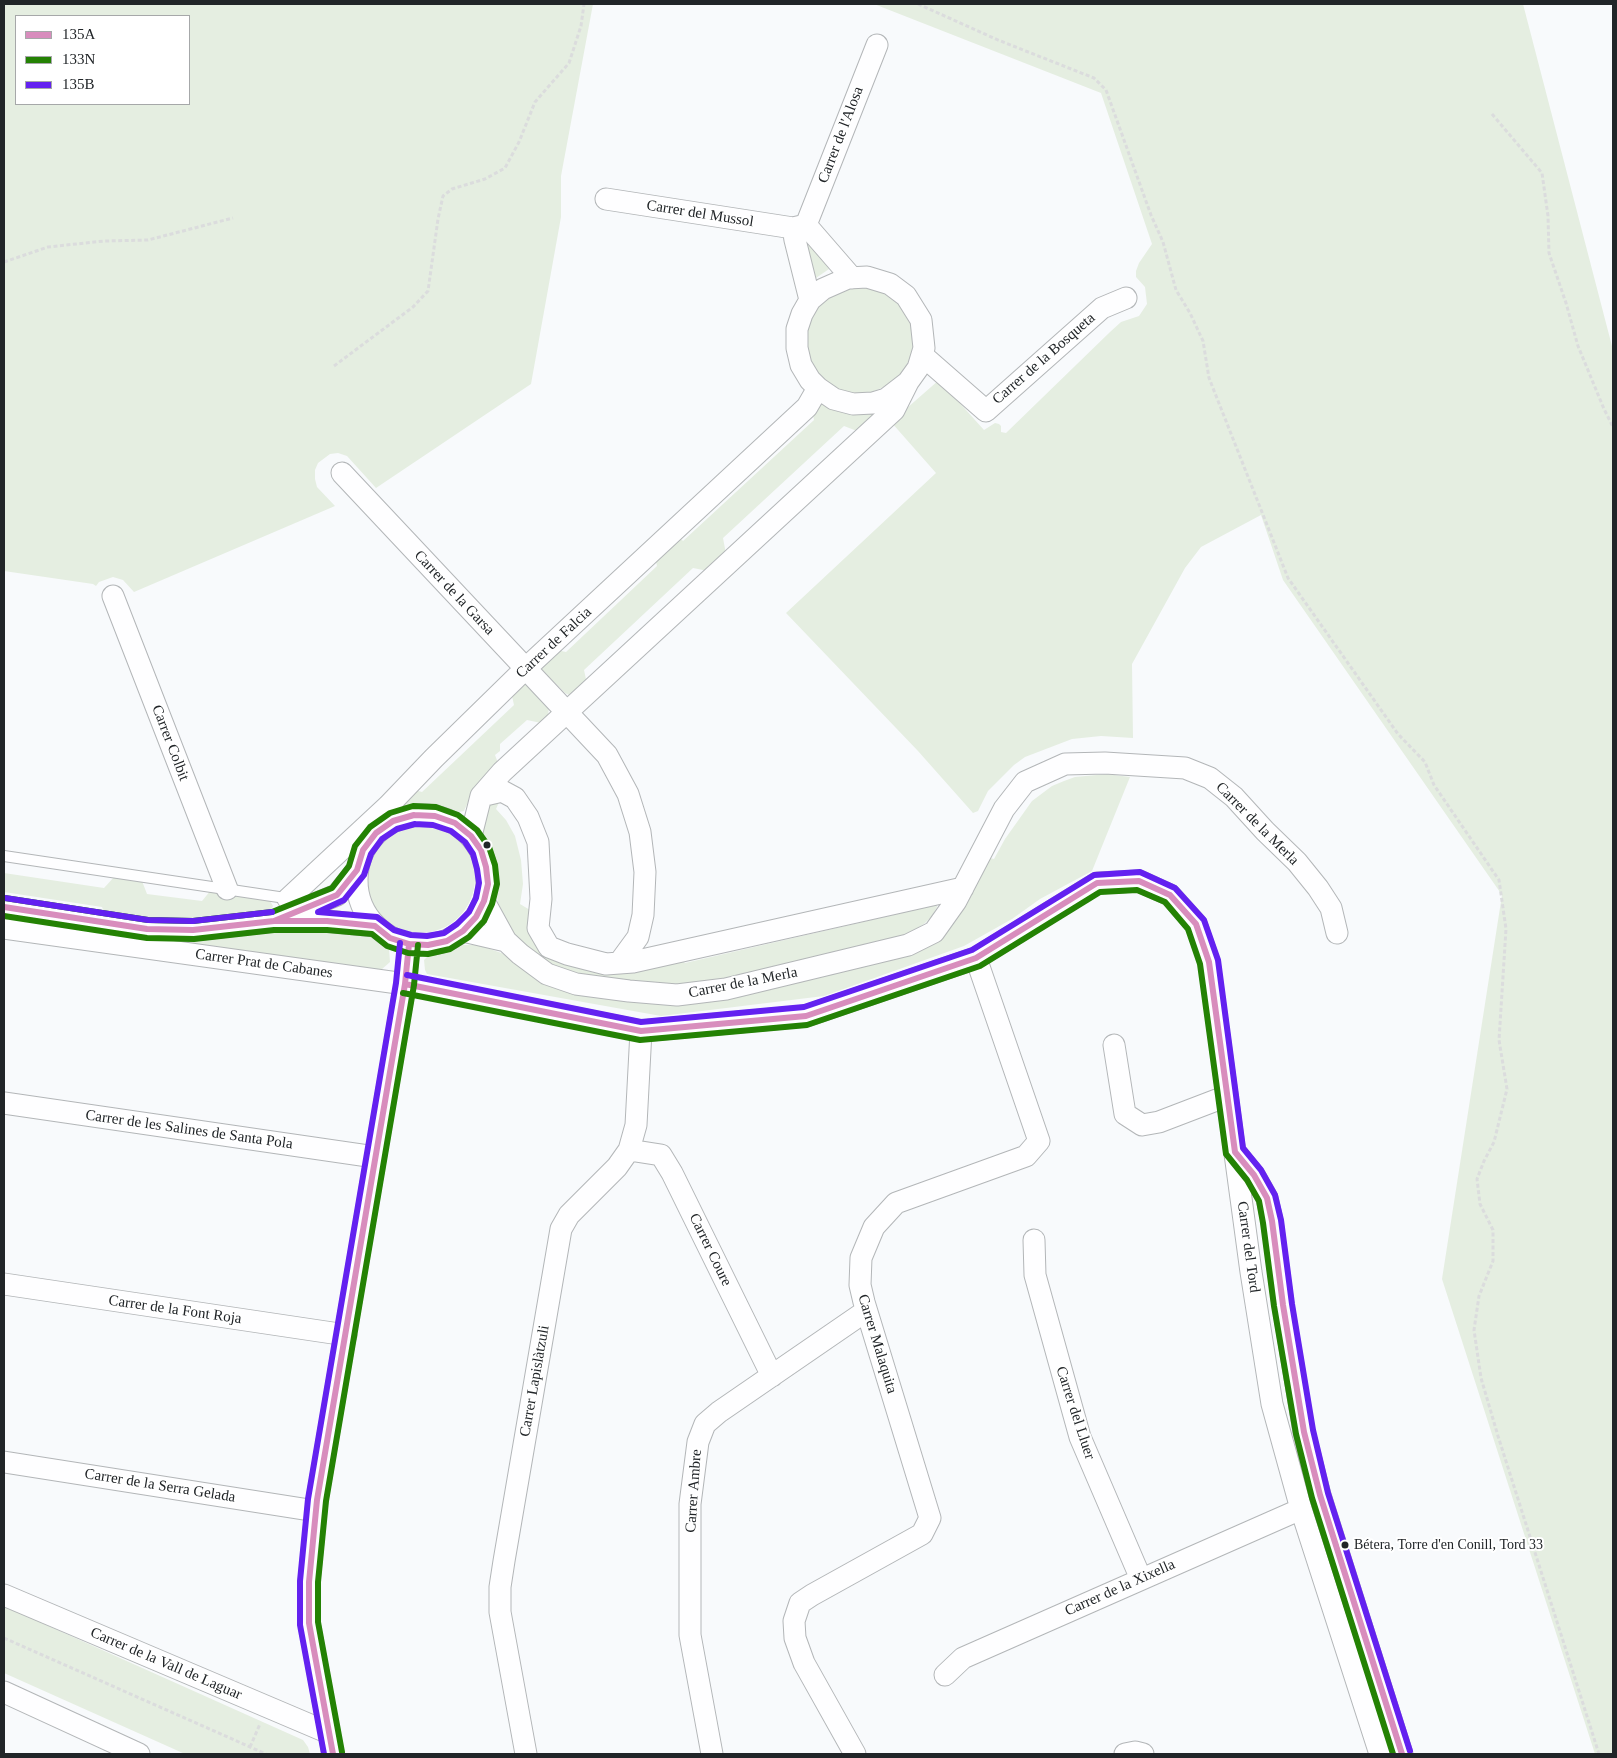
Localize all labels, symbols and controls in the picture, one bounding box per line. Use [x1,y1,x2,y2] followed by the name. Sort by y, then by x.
[15,15,190,105] legend
[62,26,95,42] text: 135A
[62,51,95,67] text: 133N
[62,76,95,92] text: 135B
[814,84,868,186] street label: Carrer de l'Alosa
[645,197,755,231] street label: Carrer del Mussol
[989,309,1099,409] street label: Carrer de la Bosqueta
[410,547,498,639] street label: Carrer de la Garsa
[513,603,595,683] street label: Carrer de Falcia
[147,703,193,783] street label: Carrer Colbit
[1212,779,1302,869] street label: Carrer de la Merla
[482,840,492,850] unlabelled marker
[194,945,334,983] street label: Carrer Prat de Cabanes
[687,964,799,1002] street label: Carrer de la Merla
[84,1107,294,1153] street label: Carrer de les Salines de Santa Pola
[1233,1200,1263,1294] street label: Carrer del Tord
[685,1211,735,1289] street label: Carrer Coure
[107,1292,243,1328] street label: Carrer de la Font Roja
[853,1292,901,1396] street label: Carrer Malaquita
[516,1324,554,1438] street label: Carrer Lapislàtzuli
[1052,1364,1098,1462] street label: Carrer del Lluer
[682,1449,706,1533] street label: Carrer Ambre
[83,1465,237,1507] street label: Carrer de la Serra Gelada
[1354,1537,1543,1553] place label: Bétera, Torre d'en Conill, Tord 33
[1340,1540,1350,1550] marker: Bétera, Torre d'en Conill, Tord 33
[1062,1556,1178,1620] street label: Carrer de la Xixella
[88,1624,244,1704] street label: Carrer de la Vall de Laguar

